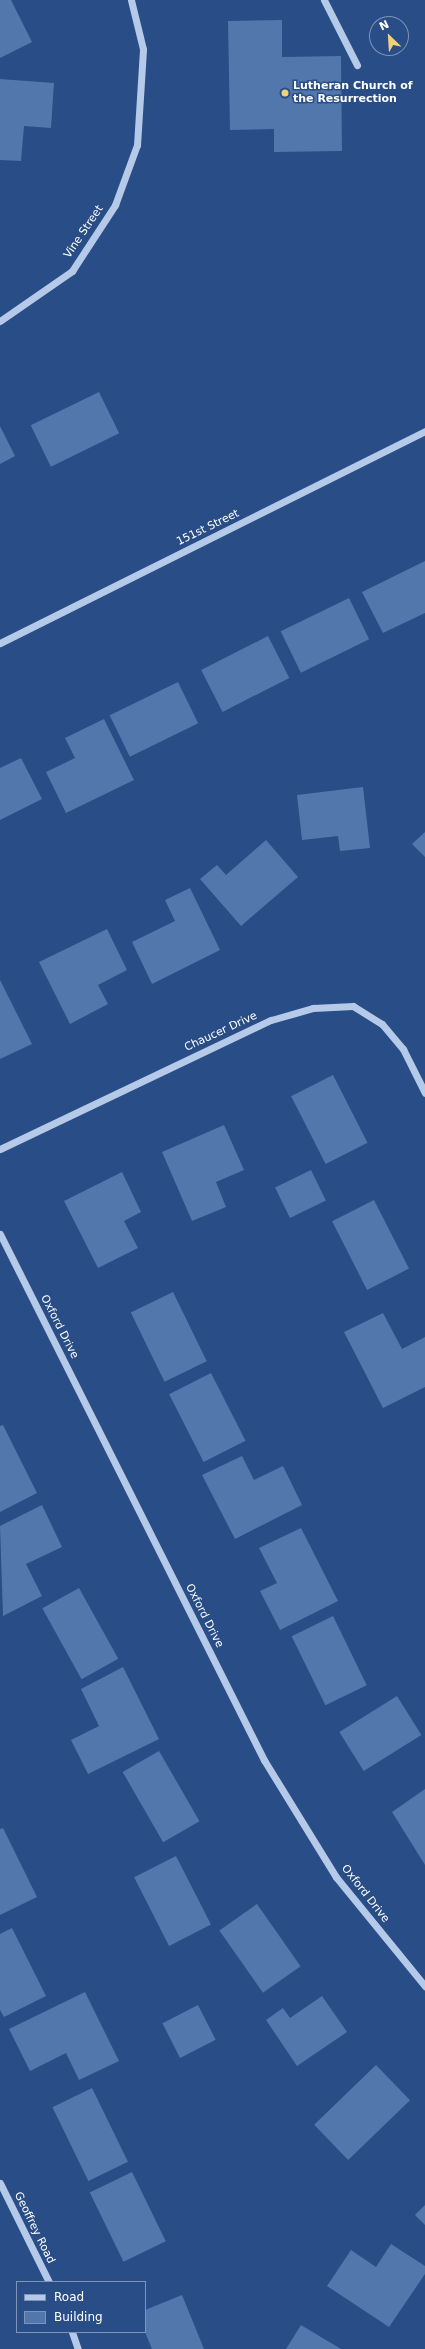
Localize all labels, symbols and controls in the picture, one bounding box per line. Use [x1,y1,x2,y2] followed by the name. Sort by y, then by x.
[369,16,409,56] north arrow
[377,18,391,33] text: N
[293,80,413,106] place label: Lutheran Church of the Resurrection
[280,88,290,98] marker: Lutheran Church of the Resurrection
[61,203,107,261] street label: Vine Street
[175,507,241,549] street label: 151st Street
[183,1009,259,1055] street label: Chaucer Drive
[37,1293,81,1361] street label: Oxford Drive
[182,1582,226,1650] street label: Oxford Drive
[338,1862,392,1926] street label: Oxford Drive
[11,2190,57,2266] street label: Geoffrey Road
[16,2281,146,2333] legend
[54,2290,84,2304] text: Road
[54,2310,103,2324] text: Building

